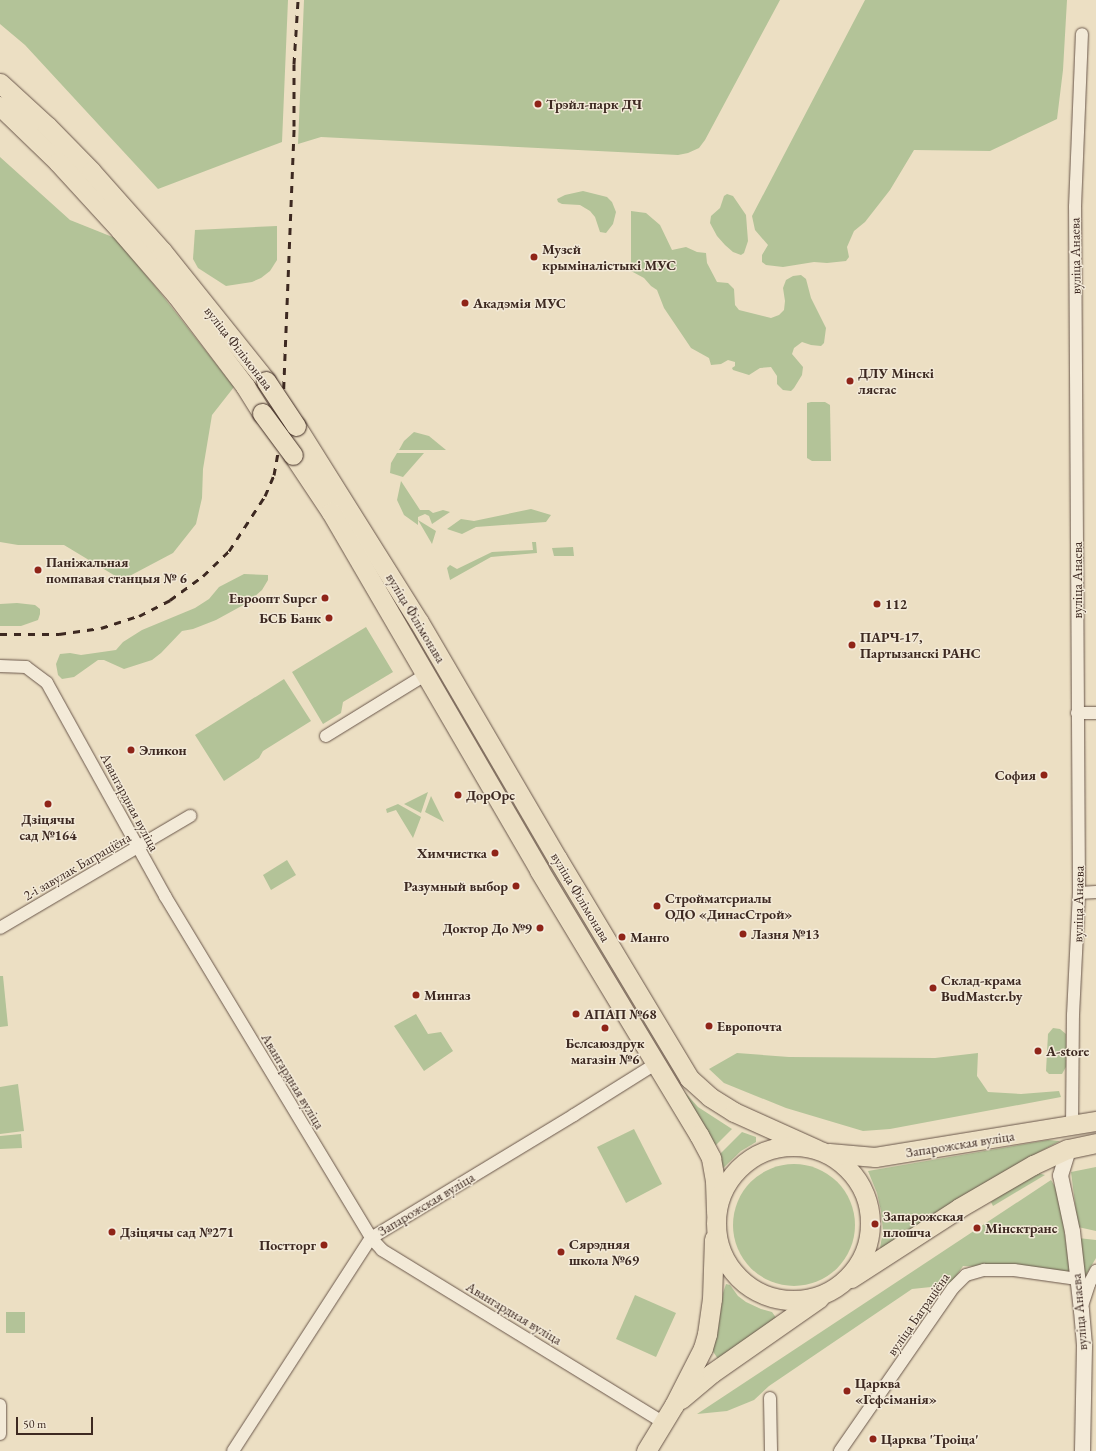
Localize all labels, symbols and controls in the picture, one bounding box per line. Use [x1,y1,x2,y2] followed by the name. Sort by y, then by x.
[546,96,642,112] place label: Трэйл-парк ДЧ
[533,99,543,109] marker: Трэйл-парк ДЧ
[1066,217,1084,295] street label: вуліца Анаева
[542,241,676,274] place label: Музей крыміналістыкі МУС
[529,252,539,262] marker: Музей крыміналістыкі МУС
[473,295,566,311] place label: Акадэмія МУС
[460,298,470,308] marker: Акадэмія МУС
[201,303,277,393] street label: вуліца Філімонава
[858,365,934,398] place label: ДЛУ Мінскі лясгас
[845,376,855,386] marker: ДЛУ Мінскі лясгас
[1069,542,1085,618] street label: вуліца Анаева
[46,554,187,586] place label: Паніжальная помпавая станцыя № 6
[33,565,43,575] marker: Паніжальная помпавая станцыя № 6
[383,570,449,666] street label: вуліца Філімонава
[229,590,317,606] place label: Евроопт Super
[320,593,330,603] marker: Евроопт Super
[885,596,907,612] place label: 112
[872,599,882,609] marker: 112
[259,610,321,626] place label: БСБ Банк
[324,613,334,623] marker: БСБ Банк
[860,629,981,662] place label: ПАРЧ-17, Партызанскі РАНС
[847,640,857,650] marker: ПАРЧ-17, Партызанскі РАНС
[139,742,187,758] place label: Эликон
[126,745,136,755] marker: Эликон
[97,750,163,854] street label: Авангардная вуліца
[995,767,1036,783] place label: София
[1039,770,1049,780] marker: София
[466,787,515,803] place label: ДорОрс
[453,790,463,800] marker: ДорОрс
[43,799,53,809] marker: Дзіцячы сад №164
[19,811,77,844] place label: Дзіцячы сад №164
[20,828,134,904] street label: 2-і завулак Баграціёна
[417,845,487,861] place label: Химчистка
[490,848,500,858] marker: Химчистка
[548,849,614,945] street label: вуліца Філімонава
[1069,865,1087,943] street label: вуліца Анаева
[404,878,508,894] place label: Разумный выбор
[511,881,521,891] marker: Разумный выбор
[665,890,793,922] place label: Стройматериалы ОДО «ДинасСтрой»
[652,901,662,911] marker: Стройматериалы ОДО «ДинасСтрой»
[442,920,532,936] place label: Доктор До №9
[535,923,545,933] marker: Доктор До №9
[751,926,820,942] place label: Лазня №13
[630,929,669,945] place label: Манго
[738,929,748,939] marker: Лазня №13
[617,932,627,942] marker: Манго
[941,972,1023,1004] place label: Склад-крама BudMaster.by
[928,983,938,993] marker: Склад-крама BudMaster.by
[424,987,471,1003] place label: Мингаз
[411,990,421,1000] marker: Мингаз
[584,1006,657,1022] place label: АПАП №68
[571,1009,581,1019] marker: АПАП №68
[717,1018,782,1034] place label: Европочта
[704,1021,714,1031] marker: Европочта
[600,1023,610,1033] marker: Белсаюздрук магазін №6
[258,1030,328,1132] street label: Авангардная вуліца
[565,1035,645,1068] place label: Белсаюздрук магазін №6
[1046,1043,1089,1059] place label: А-store
[1033,1046,1043,1056] marker: А-store
[904,1127,1016,1161] street label: Запарожская вуліца
[375,1169,477,1239] street label: Запарожская вуліца
[883,1208,963,1240] place label: Запарожская плошча
[870,1219,880,1229] marker: Запарожская плошча
[985,1220,1057,1236] place label: Мінсктранс
[972,1223,982,1233] marker: Мінсктранс
[120,1224,234,1240] place label: Дзіцячы сад №271
[107,1227,117,1237] marker: Дзіцячы сад №271
[569,1236,639,1268] place label: Сярэдняя школа №69
[259,1237,316,1253] place label: Постторг
[319,1240,329,1250] marker: Постторг
[556,1247,566,1257] marker: Сярэдняя школа №69
[883,1269,953,1359] street label: вуліца Баграціёна
[1067,1273,1091,1351] street label: вуліца Анаева
[463,1278,565,1348] street label: Авангардная вуліца
[855,1375,937,1408] place label: Царква «Гефсіманія»
[842,1386,852,1396] marker: Царква «Гефсіманія»
[18,1409,95,1435] scale bar
[23,1416,46,1432] text: 50 m
[881,1431,978,1447] place label: Царква 'Троіца'
[868,1434,878,1444] marker: Царква 'Троіца'

